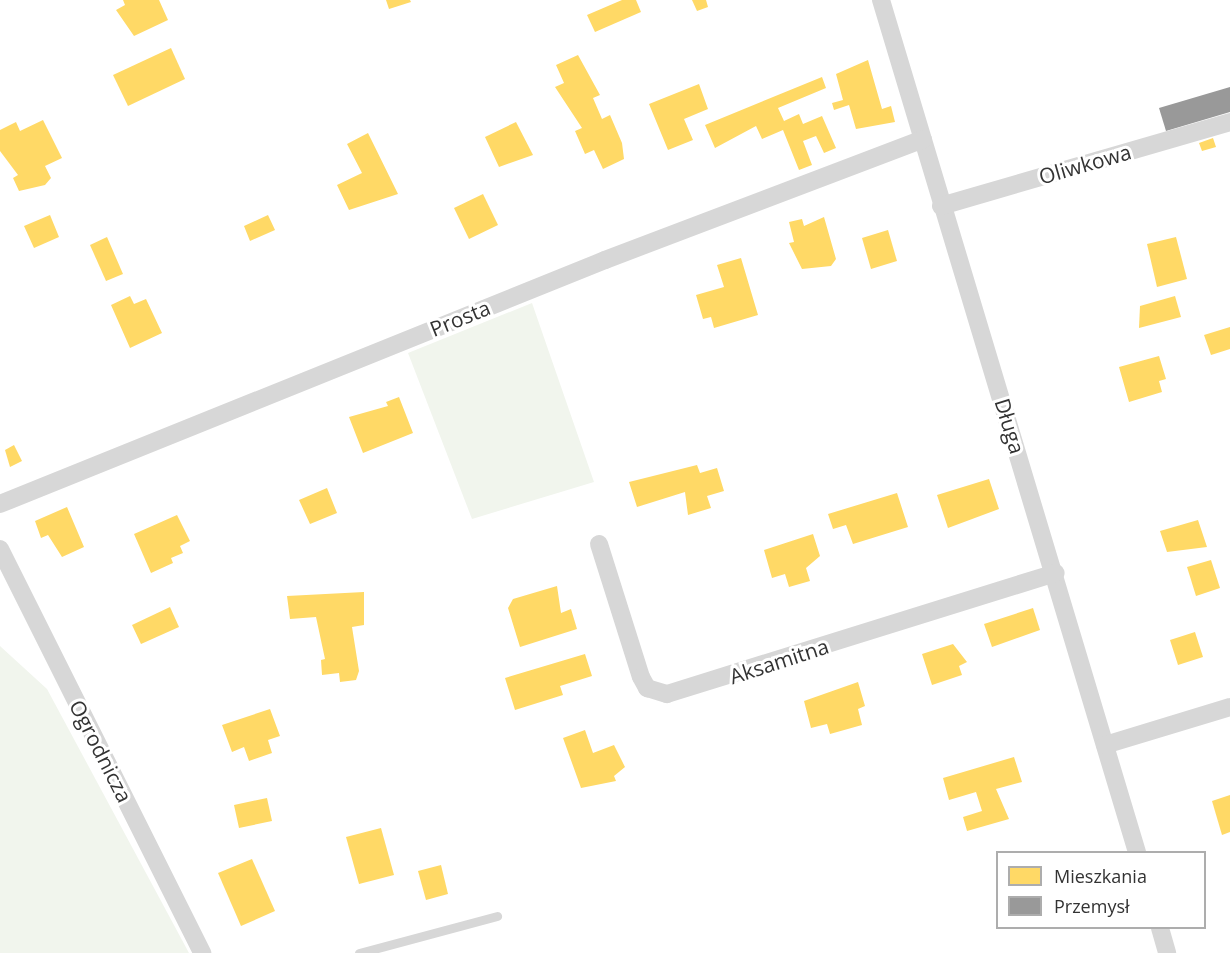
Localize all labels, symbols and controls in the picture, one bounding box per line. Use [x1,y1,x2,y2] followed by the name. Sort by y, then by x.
[1036,139,1134,189] street label: Oliwkowa
[426,295,494,341] street label: Prosta
[990,395,1030,457] street label: Długa
[726,633,832,689] street label: Aksamitna
[64,696,138,806] street label: Ogrodnicza
[996,851,1206,929] legend
[1054,864,1147,888] text: Mieszkania
[1054,894,1130,918] text: Przemysł

